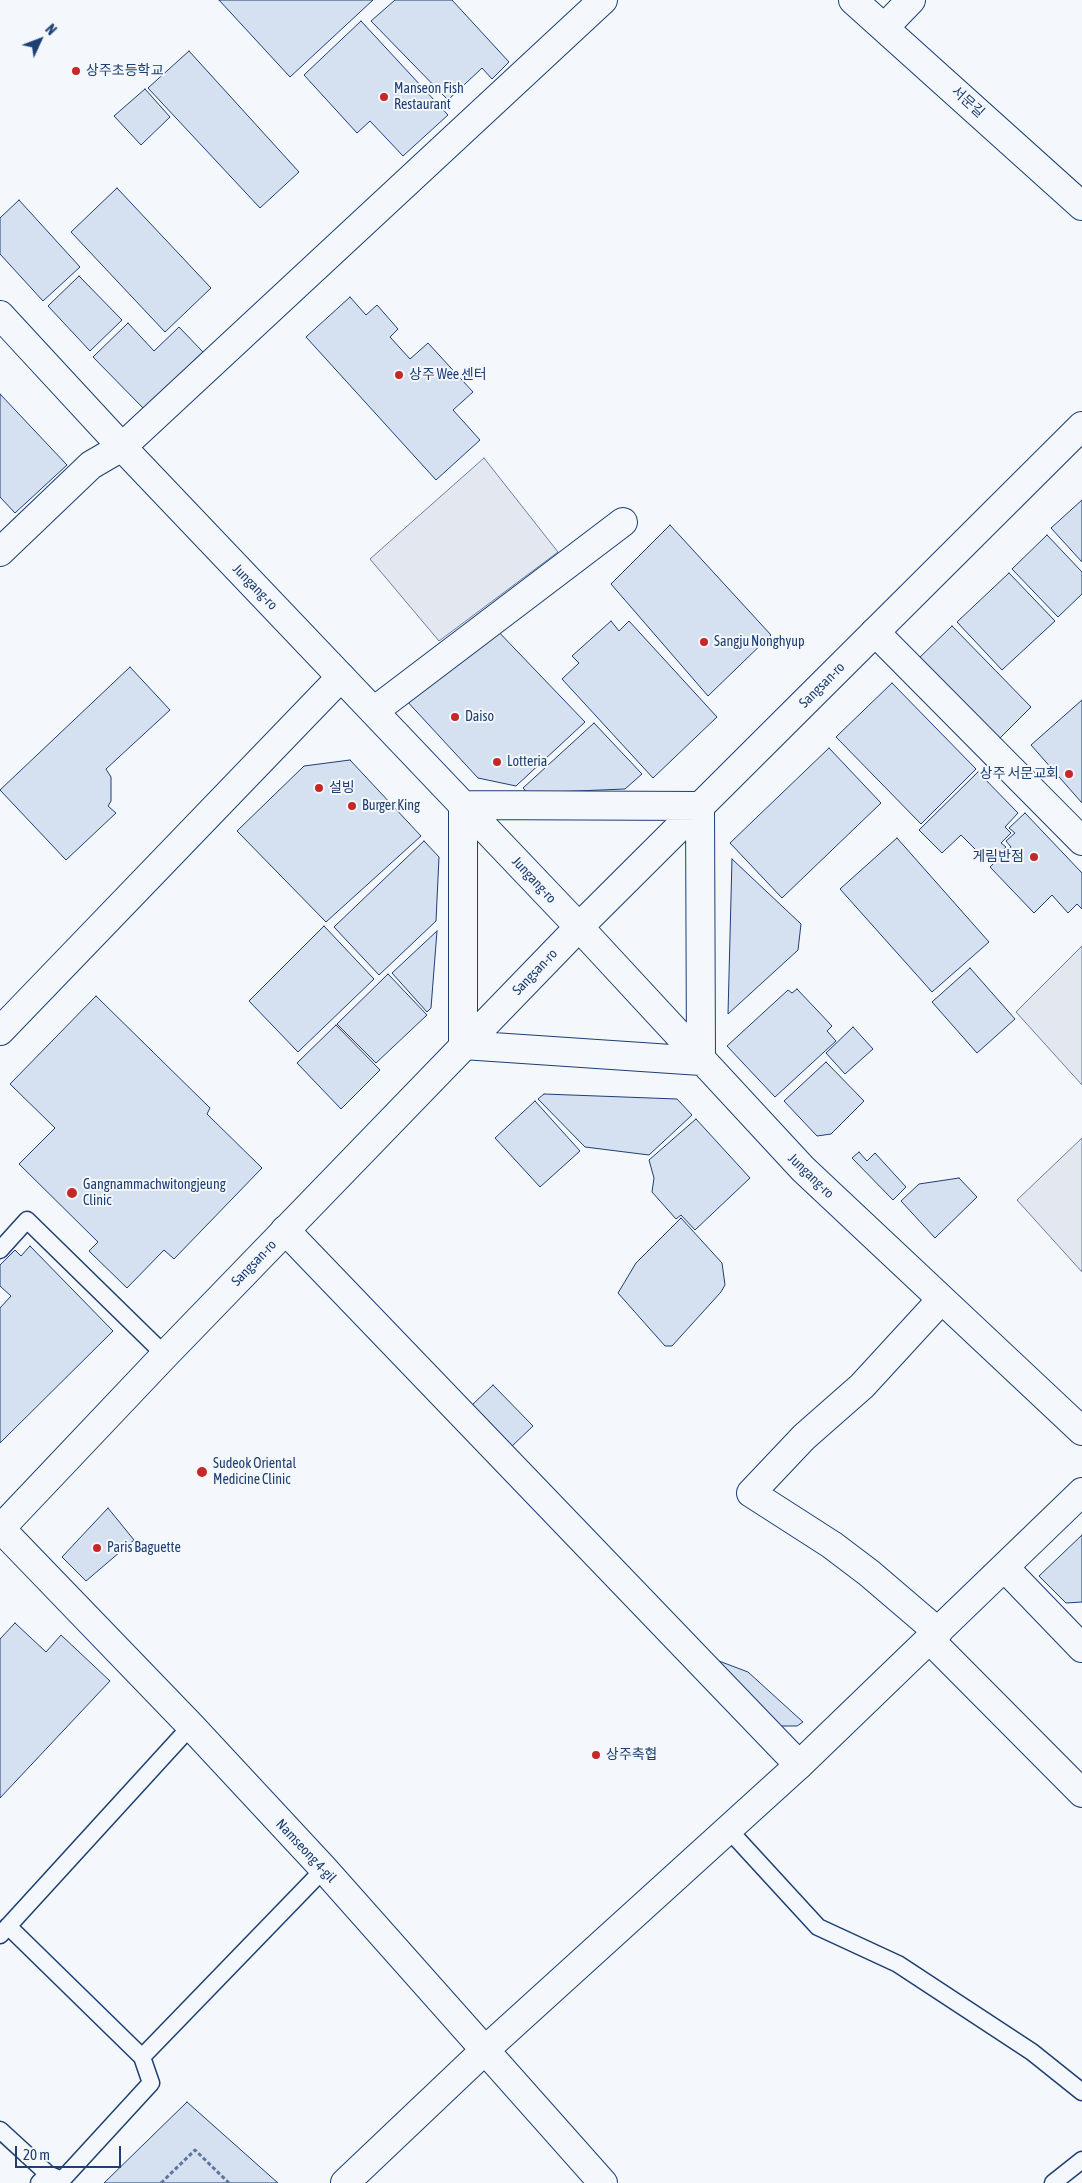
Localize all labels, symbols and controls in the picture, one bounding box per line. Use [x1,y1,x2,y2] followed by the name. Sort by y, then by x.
[15,15,65,65] north arrow
[42,21,60,38] text: N
[86,63,163,79] place label: 상주초등학교
[70,65,82,77] marker: 상주초등학교
[394,81,464,114] place label: Manseon Fish Restaurant
[948,83,988,121] street label: 서문길
[378,91,390,103] marker: Manseon Fish Restaurant
[409,367,487,383] place label: 상주 Wee 센터
[393,369,405,381] marker: 상주 Wee 센터
[229,561,281,613] street label: Jungang-ro
[714,634,805,650] place label: Sangju Nonghyup
[698,636,710,648] marker: Sangju Nonghyup
[796,659,848,711] street label: Sangsan-ro
[465,709,494,725] place label: Daiso
[449,711,461,723] marker: Daiso
[507,754,547,770] place label: Lotteria
[491,756,503,768] marker: Lotteria
[980,766,1059,782] place label: 상주 서문교회
[1063,768,1075,780] marker: 상주 서문교회
[329,780,355,796] place label: 설빙
[313,782,325,794] marker: 설빙
[362,798,420,814] place label: Burger King
[346,800,358,812] marker: Burger King
[972,849,1024,865] place label: 게림반점
[1028,851,1040,863] marker: 게림반점
[508,853,560,907] street label: Jungang-ro
[509,945,561,999] street label: Sangsan-ro
[785,1150,837,1202] street label: Jungang-ro
[83,1177,226,1210] place label: Gangnammachwitongjeung Clinic
[65,1186,79,1200] marker: Gangnammachwitongjeung Clinic
[228,1236,280,1290] street label: Sangsan-ro
[213,1456,296,1488] place label: Sudeok Oriental Medicine Clinic
[195,1465,209,1479] marker: Sudeok Oriental Medicine Clinic
[107,1540,181,1556] place label: Paris Baguette
[91,1542,103,1554] marker: Paris Baguette
[606,1747,658,1763] place label: 상주축협
[590,1749,602,1761] marker: 상주축협
[272,1816,340,1886] street label: Namseong 4-gil
[18,2136,124,2168] scale bar
[23,2146,50,2163] text: 20 m

